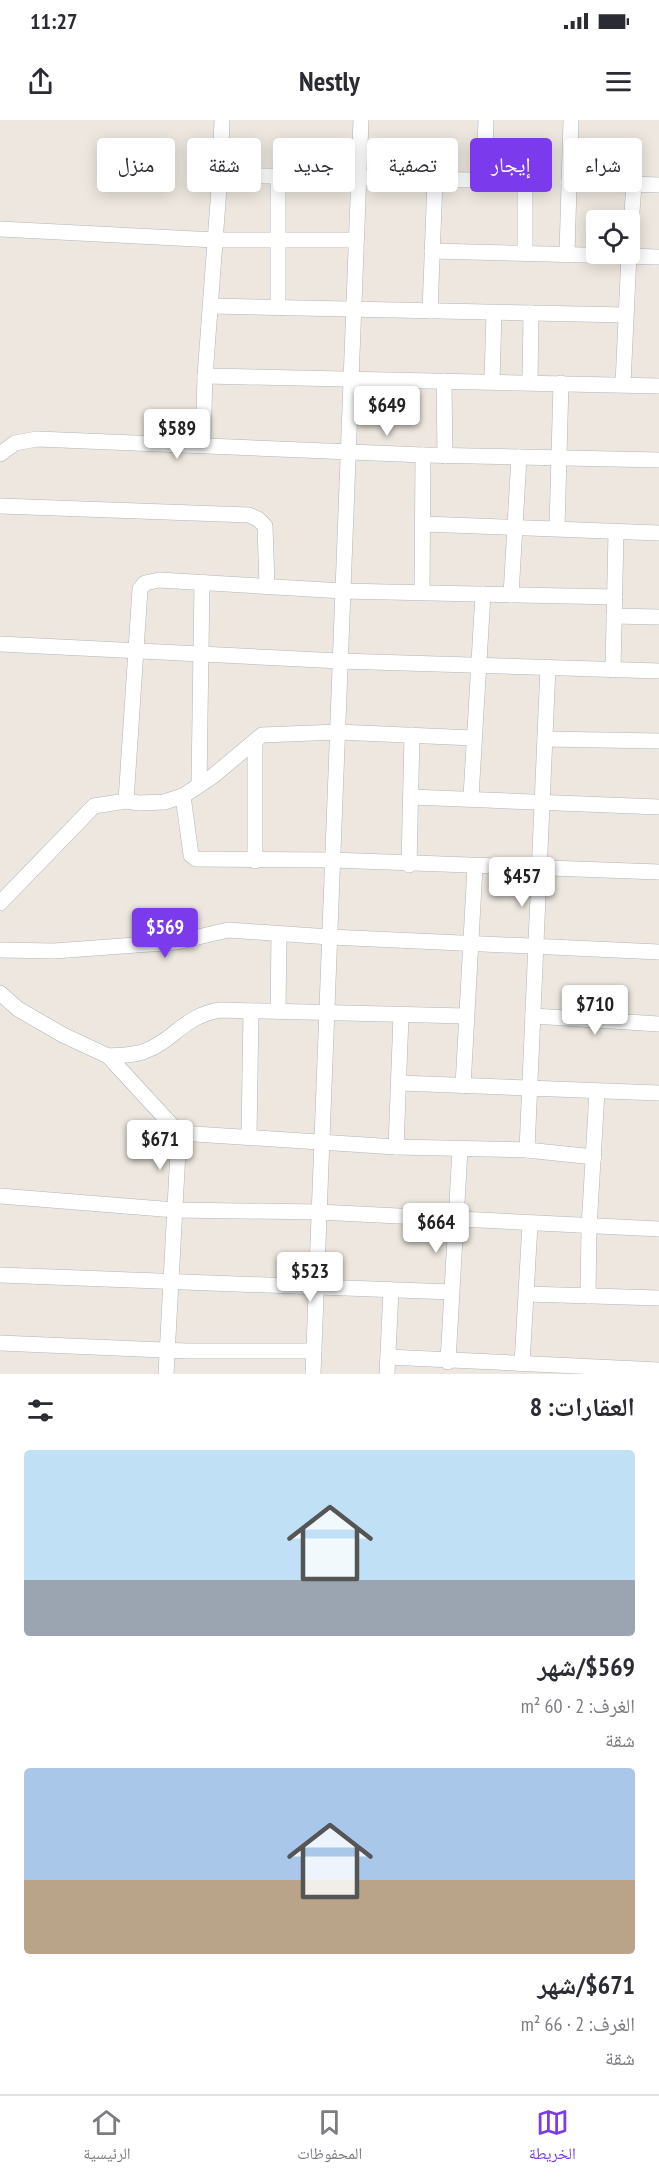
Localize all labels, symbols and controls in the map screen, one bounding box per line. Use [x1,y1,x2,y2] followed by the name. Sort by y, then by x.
[30,7,78,35] text: 11:27
[299,64,360,98] text: Nestly
[24,65,57,98] icon: share
[602,65,635,98] icon: menu
[97,138,175,192] chip: منزل
[187,138,261,192] chip: شقة
[273,138,355,192] chip: جديد
[367,138,458,192] chip: تصفية
[470,138,552,192] chip: إيجار
[564,138,642,192] chip: شراء
[586,210,640,264] map controls
[586,210,640,264] button: locate
[351,386,423,437] pin: $649
[368,392,406,418] text: $649
[141,409,213,460] pin: $589
[158,415,196,441] text: $589
[486,857,558,908] pin: $457
[503,863,541,889] text: $457
[129,908,201,959] pin: $569
[146,914,184,940] text: $569
[559,985,631,1036] pin: $710
[576,991,614,1017] text: $710
[124,1120,196,1171] pin: $671
[141,1126,179,1152] text: $671
[400,1203,472,1254] pin: $664
[417,1209,455,1235] text: $664
[274,1252,346,1303] pin: $523
[291,1258,329,1284] text: $523
[530,1390,635,1423] text: العقارات: 8
[24,1394,57,1427] icon: filters
[276,1489,384,1597] icon: home
[537,1650,635,1683] text: $569/شهر
[521,1693,635,1719] text: الغرف: 2 · 60 m²
[605,1727,635,1753] text: شقة
[276,1807,384,1915] icon: home
[537,1968,635,2001] text: $671/شهر
[521,2011,635,2037] text: الغرف: 2 · 66 m²
[605,2045,635,2071] text: شقة
[83,2106,131,2169] tab: الرئيسية
[297,2106,362,2169] tab: المحفوظات
[529,2106,576,2169] tab: الخريطة

